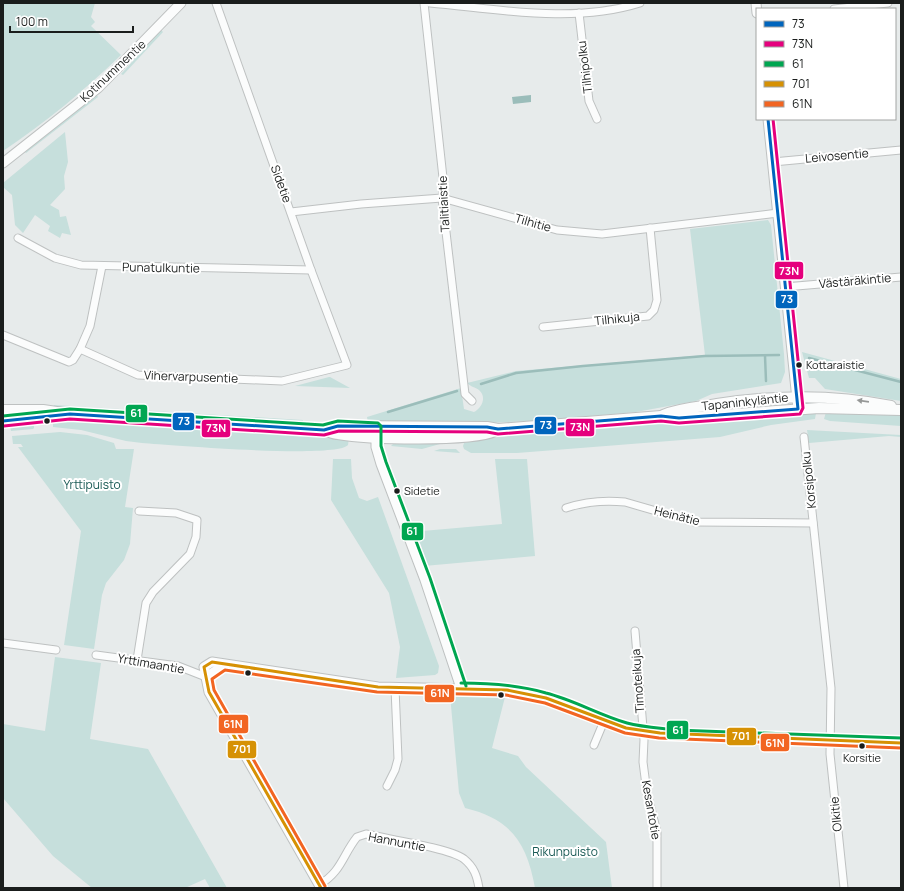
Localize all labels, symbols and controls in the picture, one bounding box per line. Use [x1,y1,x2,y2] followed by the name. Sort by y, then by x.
[10,8,133,34] scale bar
[756,8,896,120] legend
[16,13,48,30] text: 100 m
[792,15,805,32] text: 73
[792,35,813,52] text: 73N
[76,36,149,106] street label: Kotinummentie
[573,40,596,94] street label: Tilhipolku
[792,55,804,72] text: 61
[792,75,810,92] text: 701
[792,95,812,112] text: 61N
[804,144,869,167] street label: Leivosentie
[267,163,296,205] street label: Sidetie
[434,175,453,233] street label: Talitiaistie
[513,209,553,236] street label: Tilhitie
[122,258,200,277] street label: Punatulkuntie
[774,261,804,280] line badge: 73N
[779,263,799,278] text: 73N
[818,269,892,292] street label: Västäräkintie
[775,290,798,309] line badge: 73
[781,291,793,306] text: 73
[593,308,640,329] street label: Tilhikuja
[806,357,865,372] place label: Kottaraistie
[794,360,804,370] marker: Kottaraistie
[144,366,238,387] street label: Vihervarpusentie
[701,388,789,415] street label: Tapaninkyläntie
[857,398,869,404] one-way arrow
[125,404,148,423] line badge: 61
[130,405,142,420] text: 61
[172,412,195,431] line badge: 73
[178,413,190,428] text: 73
[42,416,52,426] unlabelled marker
[534,416,557,435] line badge: 73
[540,417,552,432] text: 73
[565,418,595,437] line badge: 73N
[201,419,231,438] line badge: 73N
[570,419,590,434] text: 73N
[206,420,226,435] text: 73N
[797,451,820,509] street label: Korsipolku
[63,476,121,493] park label: Yrttipuisto
[404,483,440,498] place label: Sidetie
[392,486,402,496] marker: Sidetie
[653,502,702,529] street label: Heinätie
[401,522,424,541] line badge: 61
[406,523,418,538] text: 61
[627,648,648,714] street label: Timoteikuja
[116,649,186,678] street label: Yrttimaantie
[243,668,253,678] unlabelled marker
[424,684,455,703] line badge: 61N
[430,685,450,700] text: 61N
[496,690,506,700] unlabelled marker
[218,714,249,734] line badge: 61N
[223,716,243,731] text: 61N
[666,720,689,740] line badge: 61
[672,722,684,737] text: 61
[726,727,757,746] line badge: 701
[732,728,750,743] text: 701
[760,733,790,752] line badge: 61N
[765,735,785,750] text: 61N
[227,740,257,759] line badge: 701
[233,741,251,756] text: 701
[857,741,867,751] marker: Korsitie
[843,750,882,765] place label: Korsitie
[638,779,665,841] street label: Kesantotie
[825,796,846,832] street label: Olkitie
[367,828,427,855] street label: Hannuntie
[532,843,598,860] park label: Rikunpuisto

